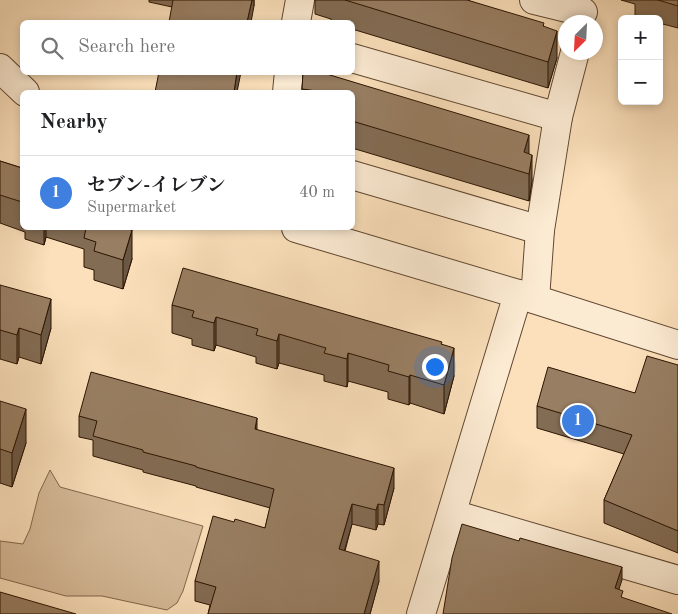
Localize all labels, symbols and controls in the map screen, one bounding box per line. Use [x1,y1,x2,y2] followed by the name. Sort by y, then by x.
[558,15,603,60] north arrow
[618,15,663,105] map controls
[618,15,663,60] button: +
[20,20,355,75] search box
[38,34,66,62] icon: search
[78,38,175,57] text: Search here
[618,60,663,105] button: −
[40,112,108,133] text: Nearby
[87,177,226,196] text: セブン-イレブン
[51,185,61,201] text: 1
[299,185,335,201] text: 40 m
[87,200,176,216] text: Supermarket
[422,354,448,380] your location
[562,402,594,440] pin: 1

